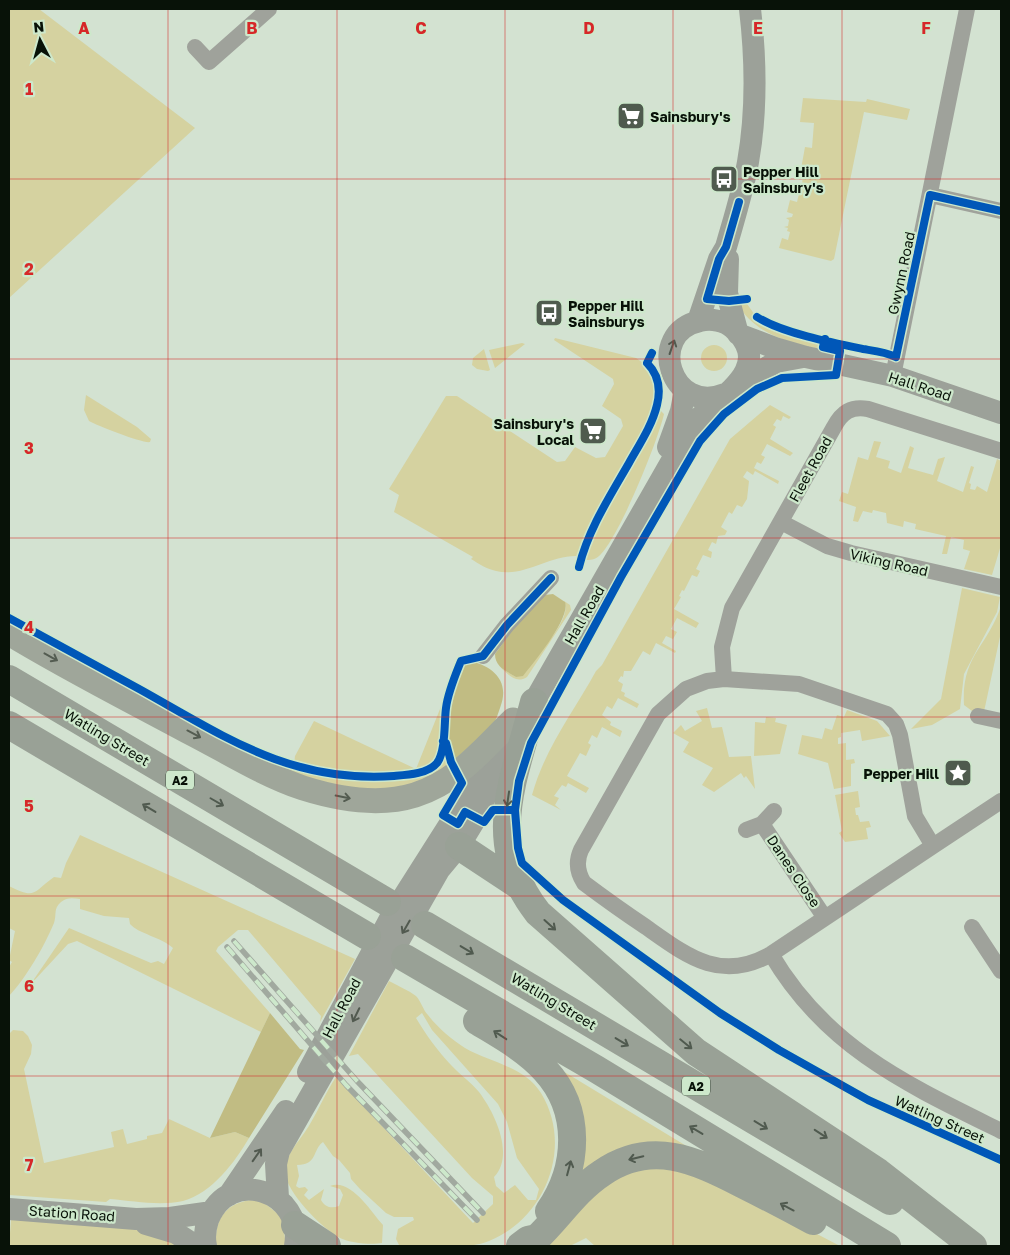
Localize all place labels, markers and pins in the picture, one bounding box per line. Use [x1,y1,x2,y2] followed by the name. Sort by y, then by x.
[616,101,646,131] supermarket icon: Sainsbury's
[650,108,731,125] place label: Sainsbury's
[743,163,824,196] place label: Pepper Hill Sainsbury's
[709,164,739,194] bus stop icon: Pepper Hill Sainsbury's
[568,297,645,330] place label: Pepper Hill Sainsburys
[534,298,564,328] bus stop icon: Pepper Hill Sainsburys
[494,415,574,448] place label: Sainsbury's Local
[578,416,608,446] supermarket icon: Sainsbury's Local
[943,758,973,788] place icon: Pepper Hill
[863,765,939,782] place label: Pepper Hill

